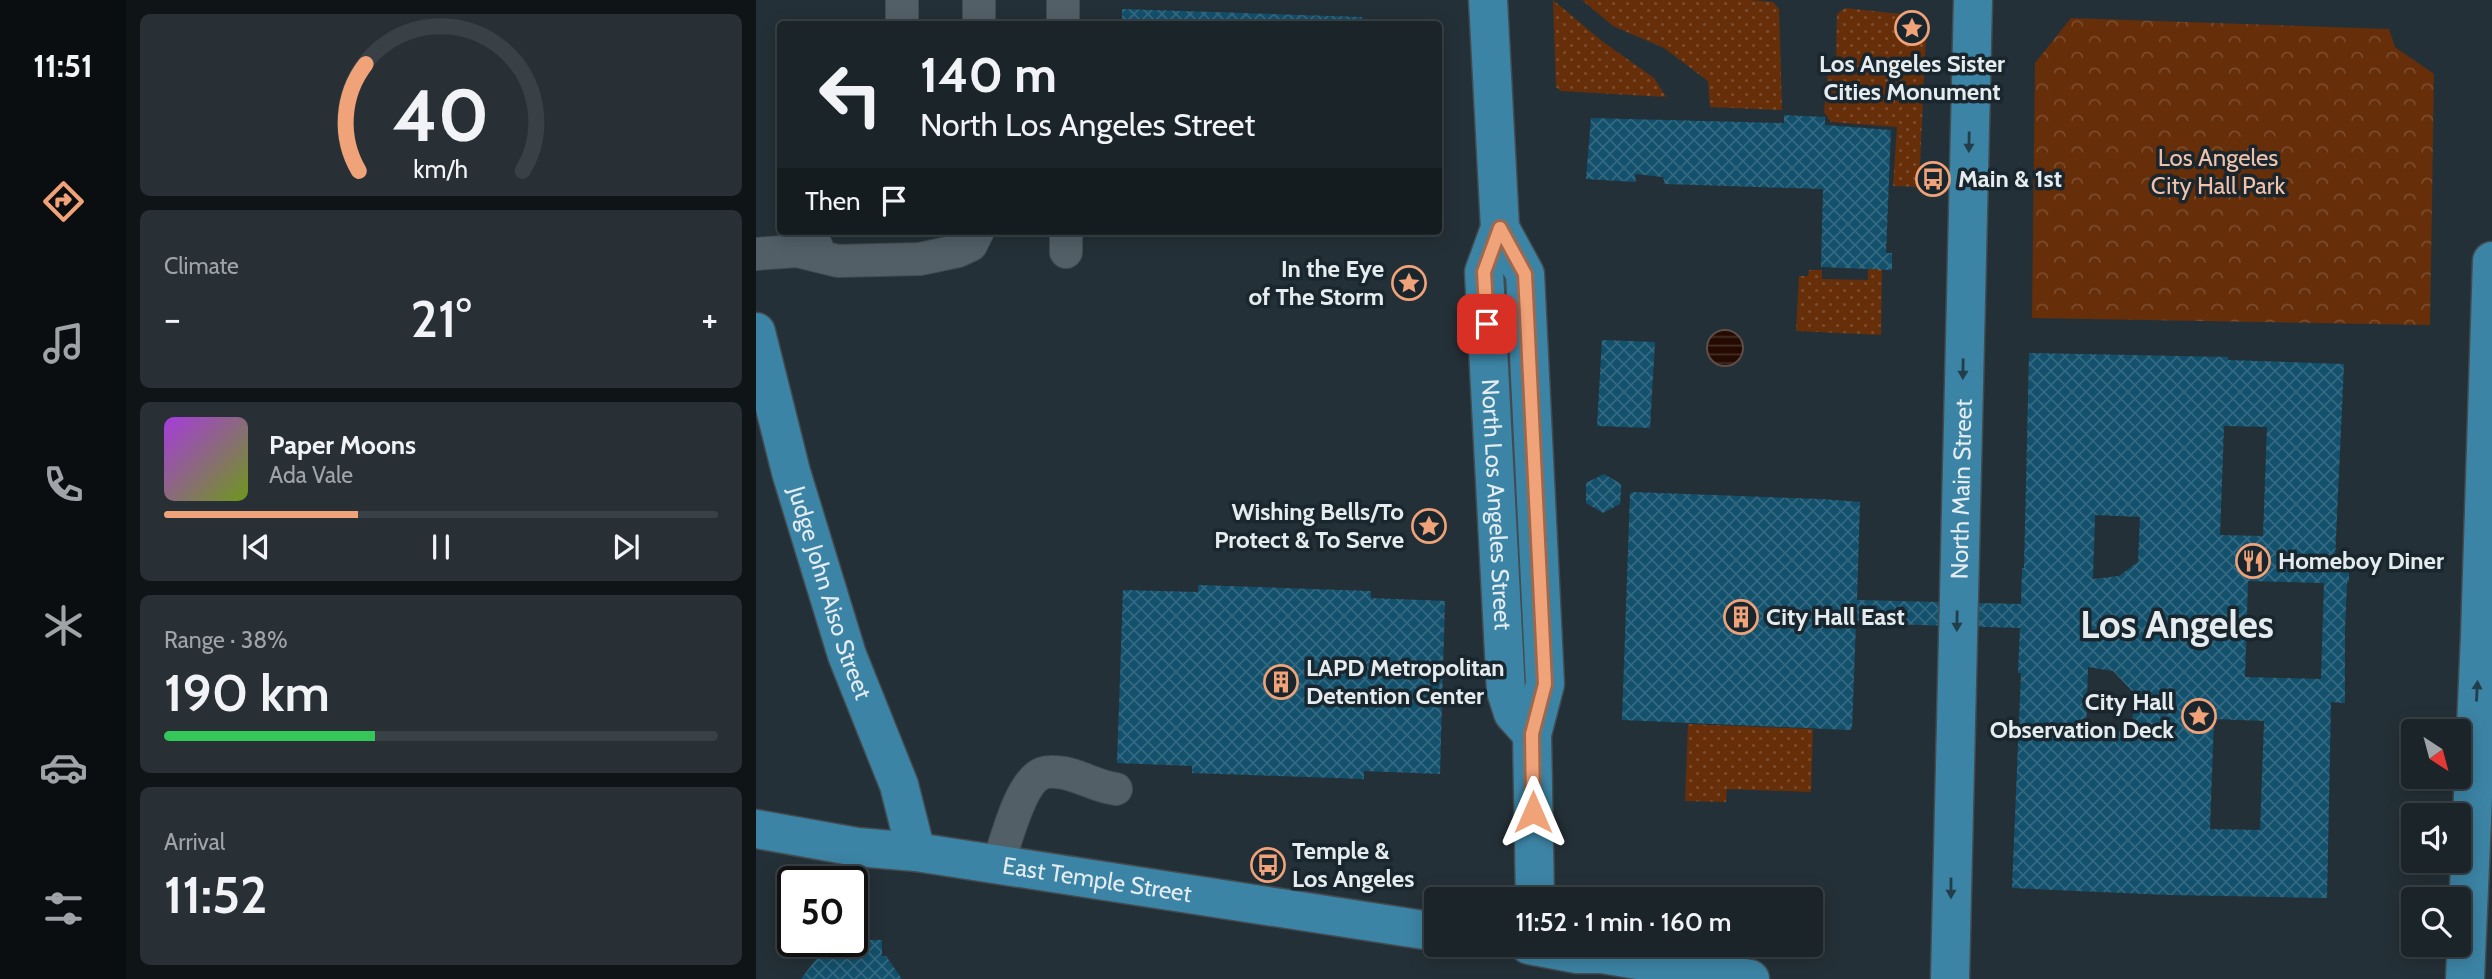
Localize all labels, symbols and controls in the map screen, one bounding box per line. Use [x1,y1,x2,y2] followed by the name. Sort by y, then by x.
[1893,9,1931,47] place icon: Los Angeles Sister Cities Monument
[920,45,1057,104] text: 140 m
[33,46,93,85] text: 11:51
[805,49,896,140] icon: left
[1819,49,2005,106] place label: Los Angeles Sister Cities Monument
[393,71,489,159] text: 40
[920,105,1255,144] text: North Los Angeles Street
[1963,131,1975,153] one-way arrow
[2151,143,2285,200] park label: Los Angeles City Hall Park
[414,154,468,184] text: km/h
[1914,160,1952,198] bus stop icon: Main & 1st
[1958,164,2062,193] place label: Main & 1st
[39,177,88,226] icon: directions
[875,182,913,220] icon: arrive
[805,185,861,217] text: Then
[164,252,239,280] text: Climate
[1248,254,1384,311] place label: In the Eye of The Storm
[1390,264,1428,302] place icon: In the Eye of The Storm
[411,287,471,350] text: 21°
[1457,294,1517,354] pin
[164,295,181,342] text: −
[701,295,718,342] text: +
[1468,305,1506,343] icon: arrive
[39,319,88,368] icon: music
[1957,358,1969,380] one-way arrow
[1476,378,1518,631] street label: North Los Angeles Street
[1944,399,1978,580] street label: North Main Street
[269,429,416,461] text: Paper Moons
[39,460,88,509] icon: phone
[269,461,353,489] text: Ada Vale
[782,481,878,703] street label: Judge John Aiso Street
[1214,497,1404,554] place label: Wishing Bells/To Protect & To Serve
[1410,507,1448,545] place icon: Wishing Bells/To Protect & To Serve
[237,528,275,566] icon: previous
[422,528,460,566] icon: pause
[607,528,645,566] icon: next
[2234,542,2272,580] restaurant icon: Homeboy Diner
[2278,546,2444,575] place label: Homeboy Diner
[1722,598,1760,636] building icon: City Hall East
[39,601,88,650] icon: climate
[2080,601,2274,648] district label: Los Angeles
[1766,602,1905,631] place label: City Hall East
[1951,610,1962,632] one-way arrow
[164,626,288,654] text: Range · 38%
[1306,653,1505,710] place label: LAPD Metropolitan Detention Center
[164,661,330,724] text: 190 km
[1262,663,1300,701] building icon: LAPD Metropolitan Detention Center
[2471,679,2482,701] one-way arrow
[1990,687,2174,744] place label: City Hall Observation Deck
[2180,697,2218,735] place icon: City Hall Observation Deck
[2401,719,2471,789] north arrow
[2401,719,2471,957] map controls
[39,743,88,792] icon: car
[1496,775,1570,849] position arrow
[2401,803,2471,873] button: sound
[164,828,225,856] text: Arrival
[1292,836,1414,893] place label: Temple & Los Angeles
[1249,846,1287,884] bus stop icon: Temple & Los Angeles
[1001,850,1194,908] street label: East Temple Street
[164,863,267,926] text: 11:52
[777,866,868,957] speed limit sign: 50
[1945,877,1957,899] one-way arrow
[39,884,88,933] icon: filters
[2401,887,2471,957] button: search
[1515,906,1732,938] text: 11:52 · 1 min · 160 m

